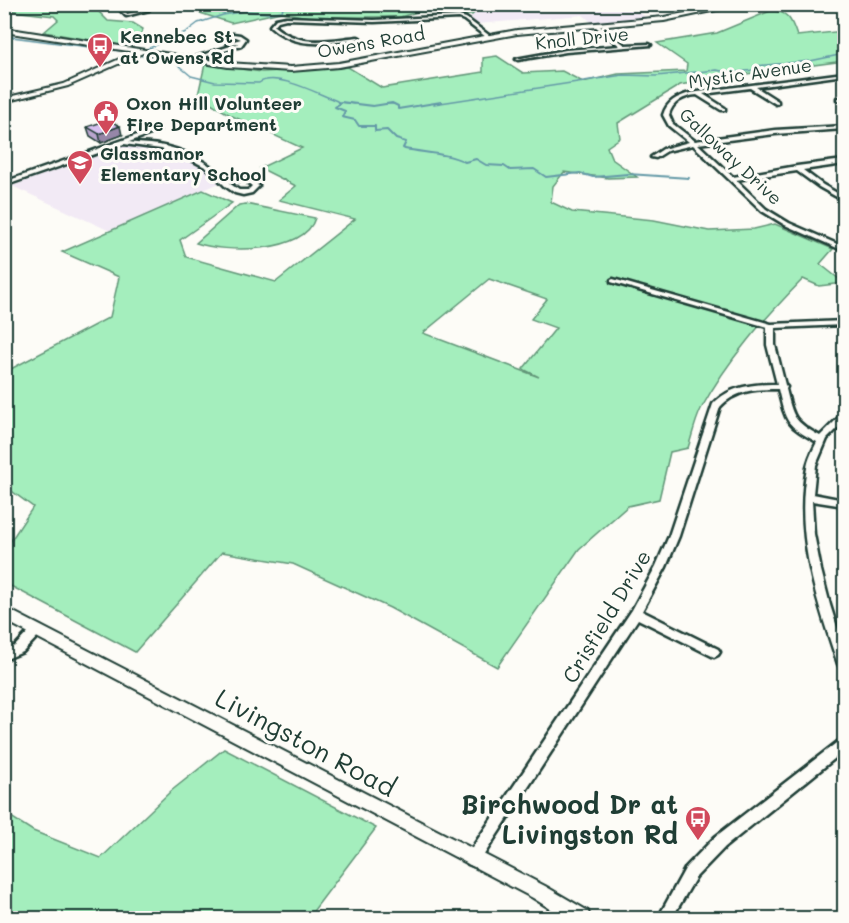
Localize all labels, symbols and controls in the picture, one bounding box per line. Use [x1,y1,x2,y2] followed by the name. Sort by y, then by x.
[315,21,427,63] street label: Owens Road
[534,21,630,55] street label: Knoll Drive
[120,24,234,69] place label: Kennebec St at Owens Rd
[85,31,115,69] bus stop icon: Kennebec St at Owens Rd
[687,52,813,94] street label: Mystic Avenue
[126,91,302,136] place label: Oxon Hill Volunteer Fire Department
[91,98,121,136] public building icon: Oxon Hill Volunteer Fire Department
[674,102,788,210] street label: Galloway Drive
[100,141,266,186] place label: Glassmanor Elementary School
[65,148,95,186] school or university icon: Glassmanor Elementary School
[556,545,656,687] street label: Crisfield Drive
[210,680,402,804] street label: Livingston Road
[461,787,678,851] place label: Birchwood Dr at Livingston Rd
[683,804,713,842] bus stop icon: Birchwood Dr at Livingston Rd

